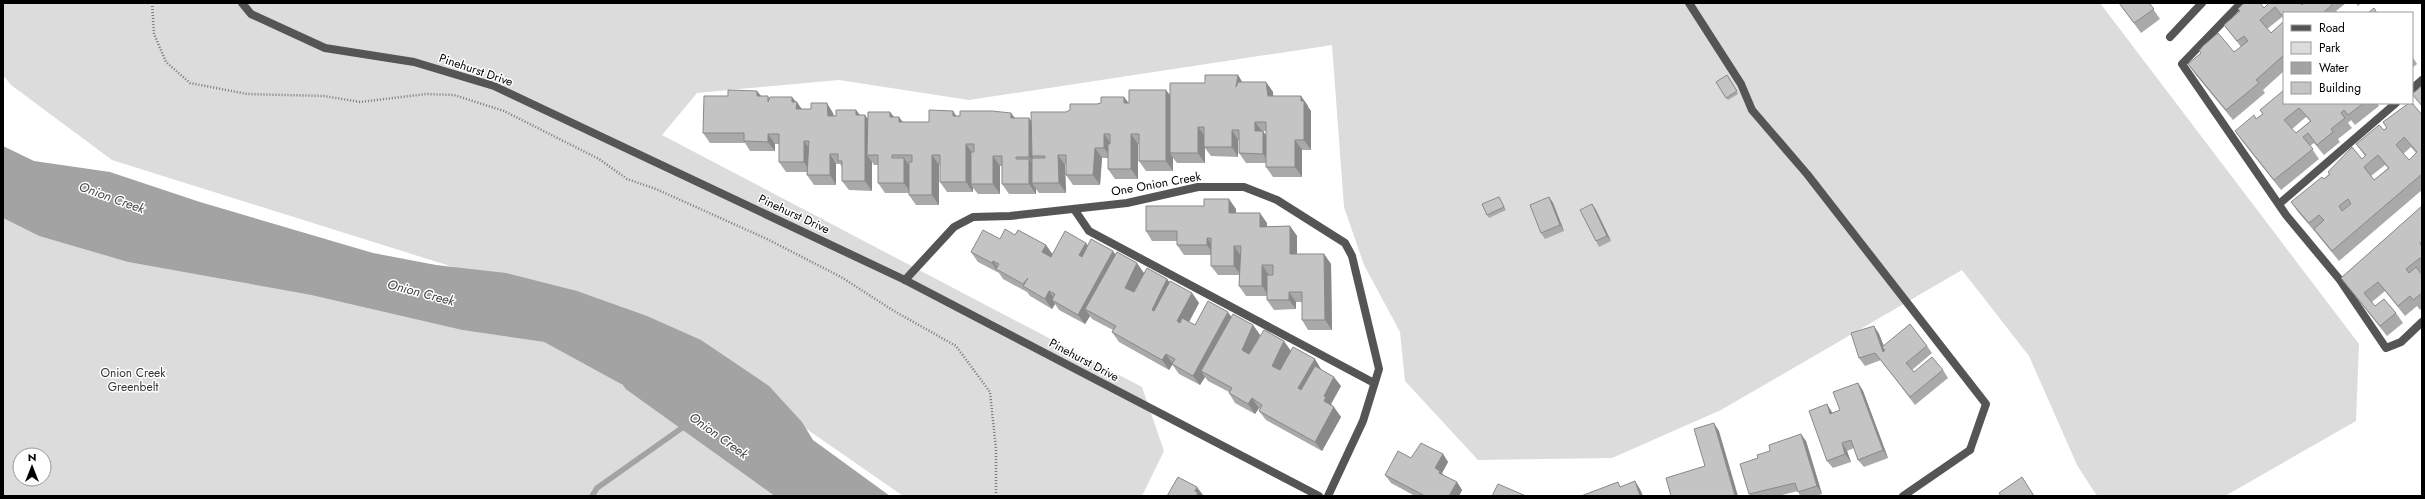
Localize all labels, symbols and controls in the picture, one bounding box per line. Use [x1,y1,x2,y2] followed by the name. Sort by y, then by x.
[2283,12,2413,104] legend
[2319,19,2345,37] text: Road
[2319,39,2341,57] text: Park
[437,49,515,91] street label: Pinehurst Drive
[2319,59,2350,77] text: Water
[2319,79,2361,97] text: Building
[1110,167,1203,201] street label: One Onion Creek
[76,177,148,218] water label: Onion Creek
[755,190,833,238] street label: Pinehurst Drive
[385,274,457,311] water label: Onion Creek
[1046,334,1122,386] street label: Pinehurst Drive
[100,364,166,396] park label: Onion Creek Greenbelt
[685,408,752,464] water label: Onion Creek
[12,447,52,487] north arrow
[28,449,36,465] text: N

